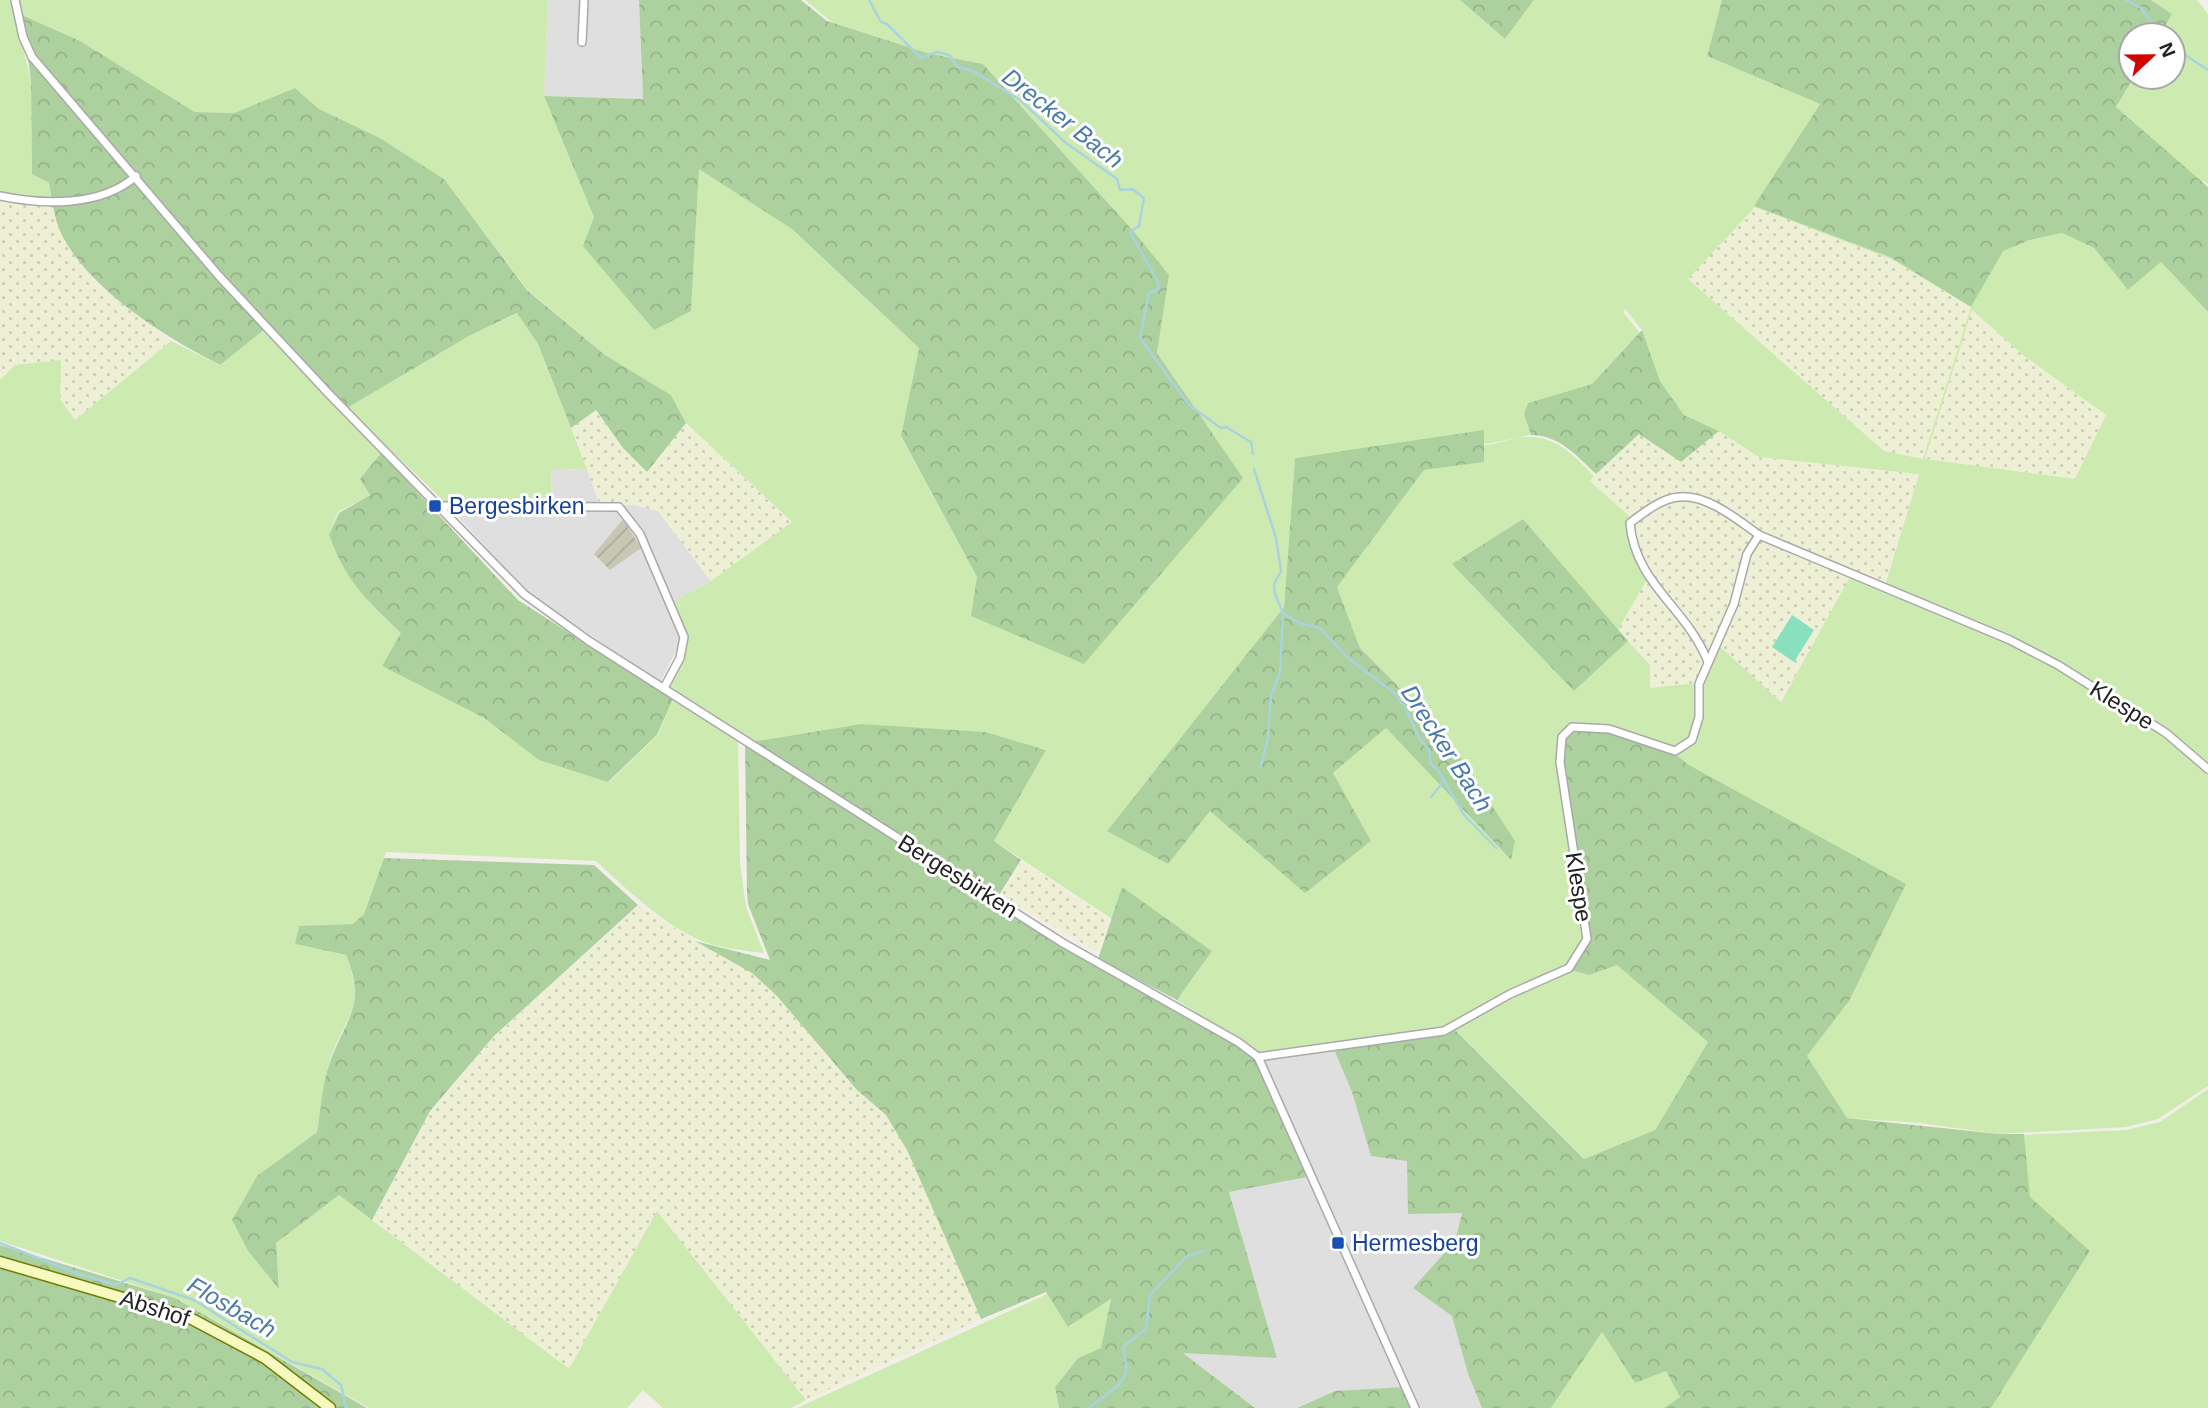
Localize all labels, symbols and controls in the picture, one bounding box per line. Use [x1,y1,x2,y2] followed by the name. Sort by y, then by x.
[2117,21,2187,91] north arrow
[2155,40,2180,60] text: N
[997,63,1129,173] water label: Drecker Bach
[449,493,585,519] place label: Bergesbirken
[427,498,443,514] marker: Bergesbirken
[2085,675,2159,735] street label: Klespe
[1396,680,1498,816] water label: Drecker Bach
[894,829,1022,923] street label: Bergesbirken
[1561,850,1597,924] street label: Klespe
[1352,1230,1479,1256] place label: Hermesberg
[1330,1235,1346,1251] marker: Hermesberg
[183,1271,281,1343] water label: Flosbach
[117,1285,194,1332] street label: Abshof

